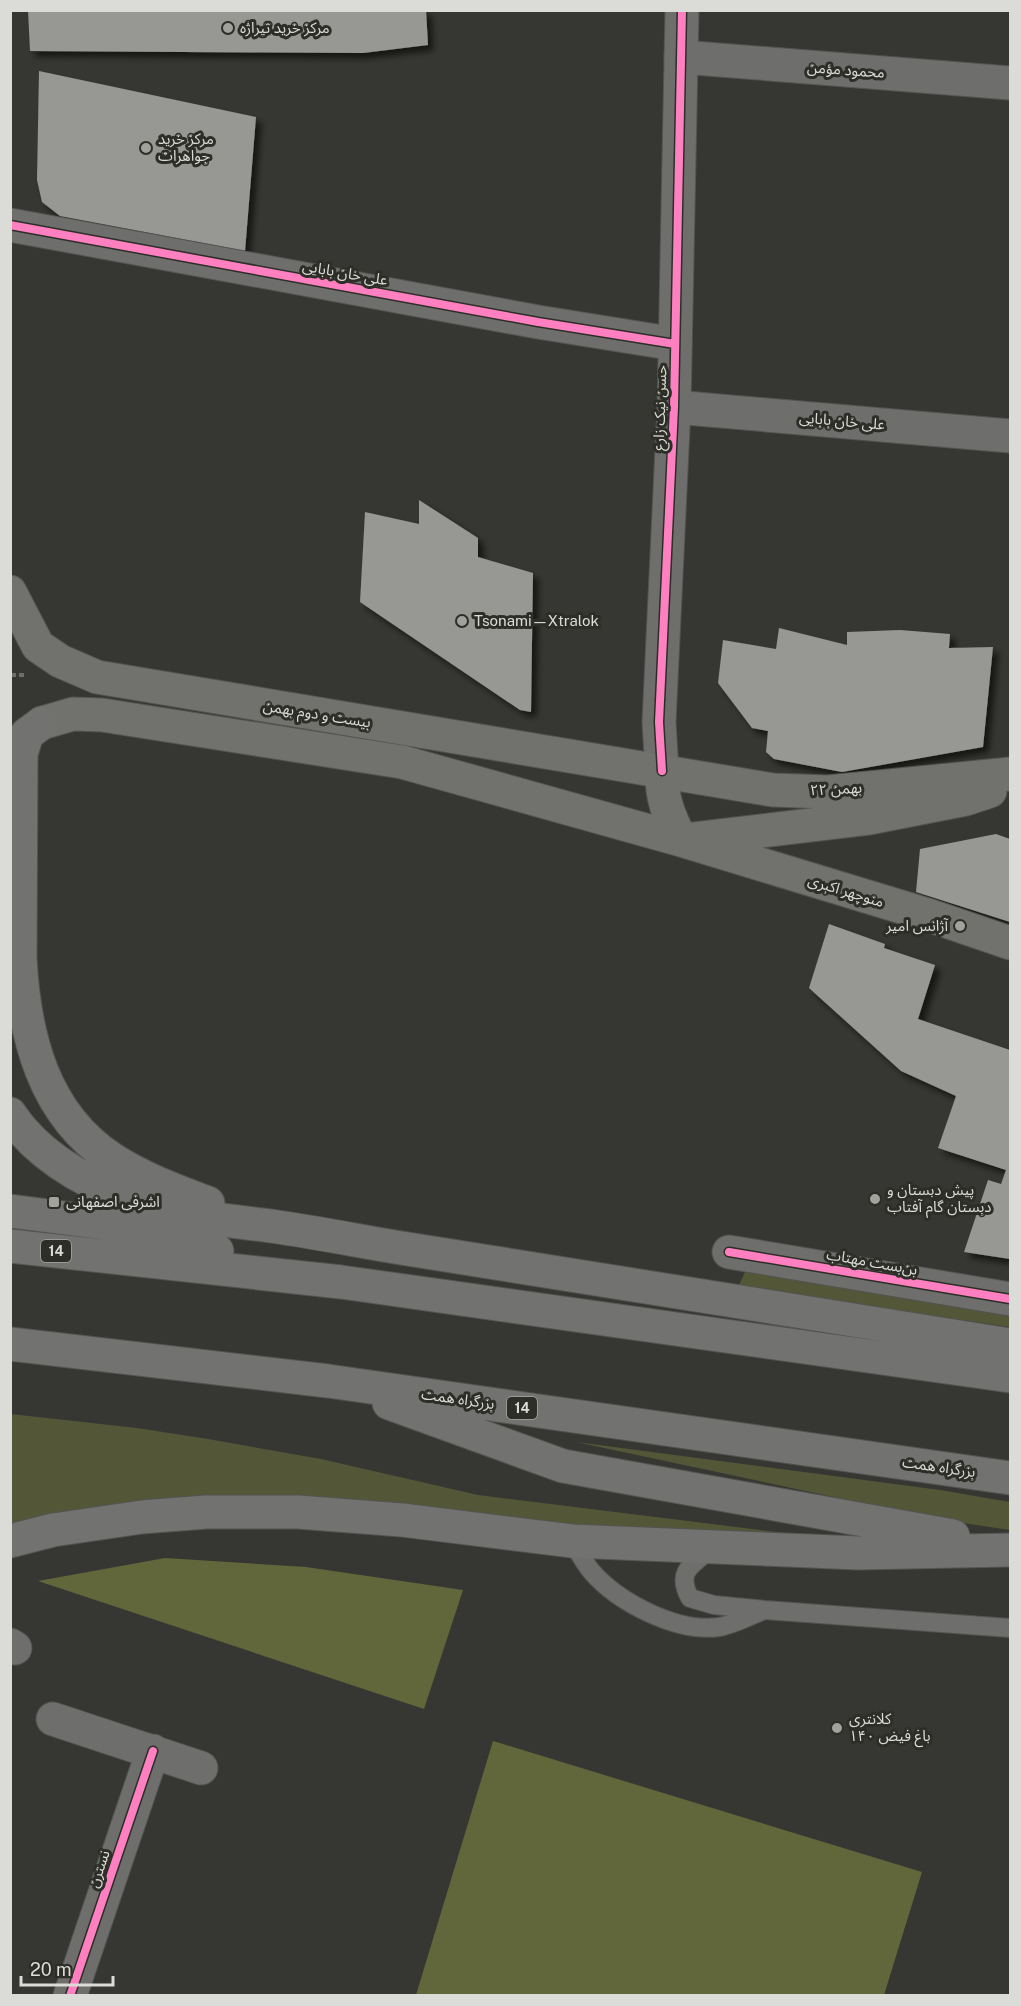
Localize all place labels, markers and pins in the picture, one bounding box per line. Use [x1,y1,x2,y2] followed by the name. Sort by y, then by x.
[240,19,330,37] place label: مرکز خرید تیراژه
[221,21,235,35] marker: مرکز خرید تیراژه
[158,130,214,165] place label: مرکز خرید جواهرات
[139,141,153,155] marker: مرکز خرید جواهرات
[474,612,599,629] place label: Tsonami—Xtralok
[455,614,469,628] marker: Tsonami—Xtralok
[885,917,949,935] place label: آژانس امیر
[953,919,967,933] marker: آژانس امیر
[887,1181,991,1218] place label: پیش دبستان و دبستان گام آفتاب
[868,1192,882,1206] marker: پیش دبستان و دبستان گام آفتاب
[66,1193,160,1211] place label: اشرفی اصفهانی
[47,1195,61,1209] marker: اشرفی اصفهانی
[849,1710,931,1748] place label: کلانتری ۱۴۰ باغ فیض
[830,1721,844,1735] marker: کلانتری ۱۴۰ باغ فیض

